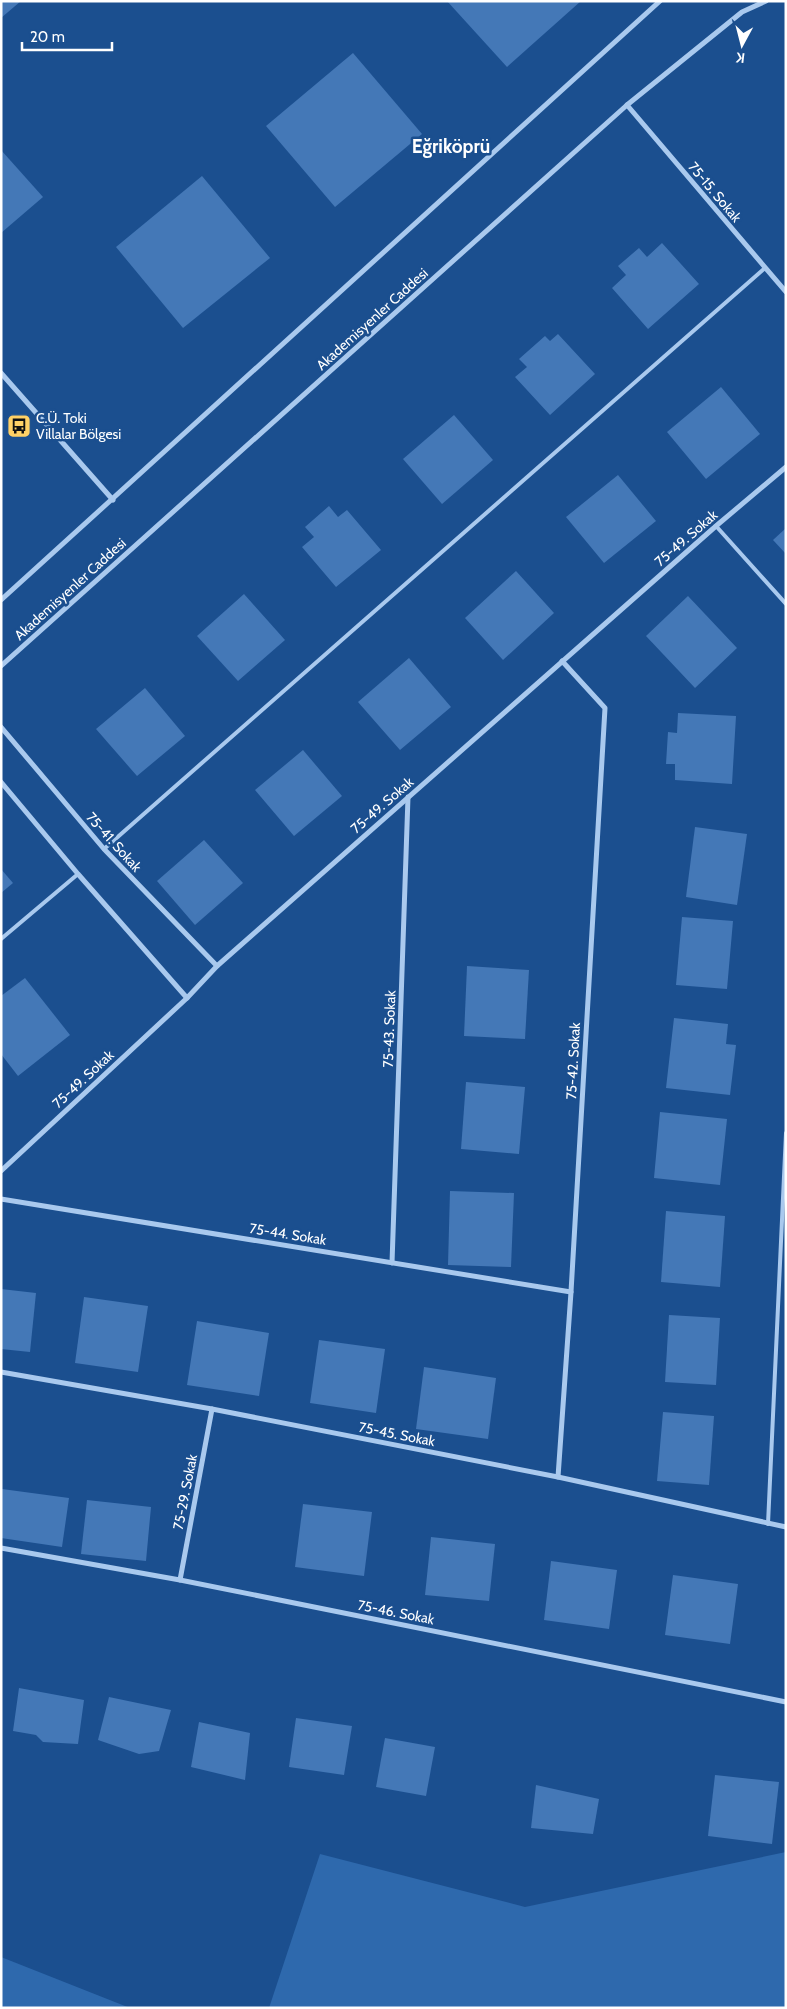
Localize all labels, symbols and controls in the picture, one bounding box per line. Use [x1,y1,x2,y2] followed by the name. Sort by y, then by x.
[22,20,112,52] scale bar
[717,20,767,70] north arrow
[30,28,65,46] text: 20 m
[735,48,746,67] text: K
[412,135,490,158] district label: Eğriköprü
[684,158,746,227] street label: 75-15. Sokak
[312,264,432,374] street label: Akademisyenler Caddesi
[36,409,121,443] place label: C.Ü. Toki Villalar Bölgesi
[6,413,32,439] bus stop icon: C.Ü. Toki Villalar Bölgesi
[651,505,722,570] street label: 75-49. Sokak
[10,534,130,644] street label: Akademisyenler Caddesi
[347,772,418,837] street label: 75-49. Sokak
[82,808,146,876] street label: 75-41. Sokak
[379,989,399,1068] street label: 75-43. Sokak
[562,1021,584,1100] street label: 75-42. Sokak
[49,1046,118,1112] street label: 75-49. Sokak
[248,1219,328,1249] street label: 75-44. Sokak
[357,1418,437,1450] street label: 75-45. Sokak
[169,1452,201,1531] street label: 75-29. Sokak
[356,1596,437,1628] street label: 75-46. Sokak

